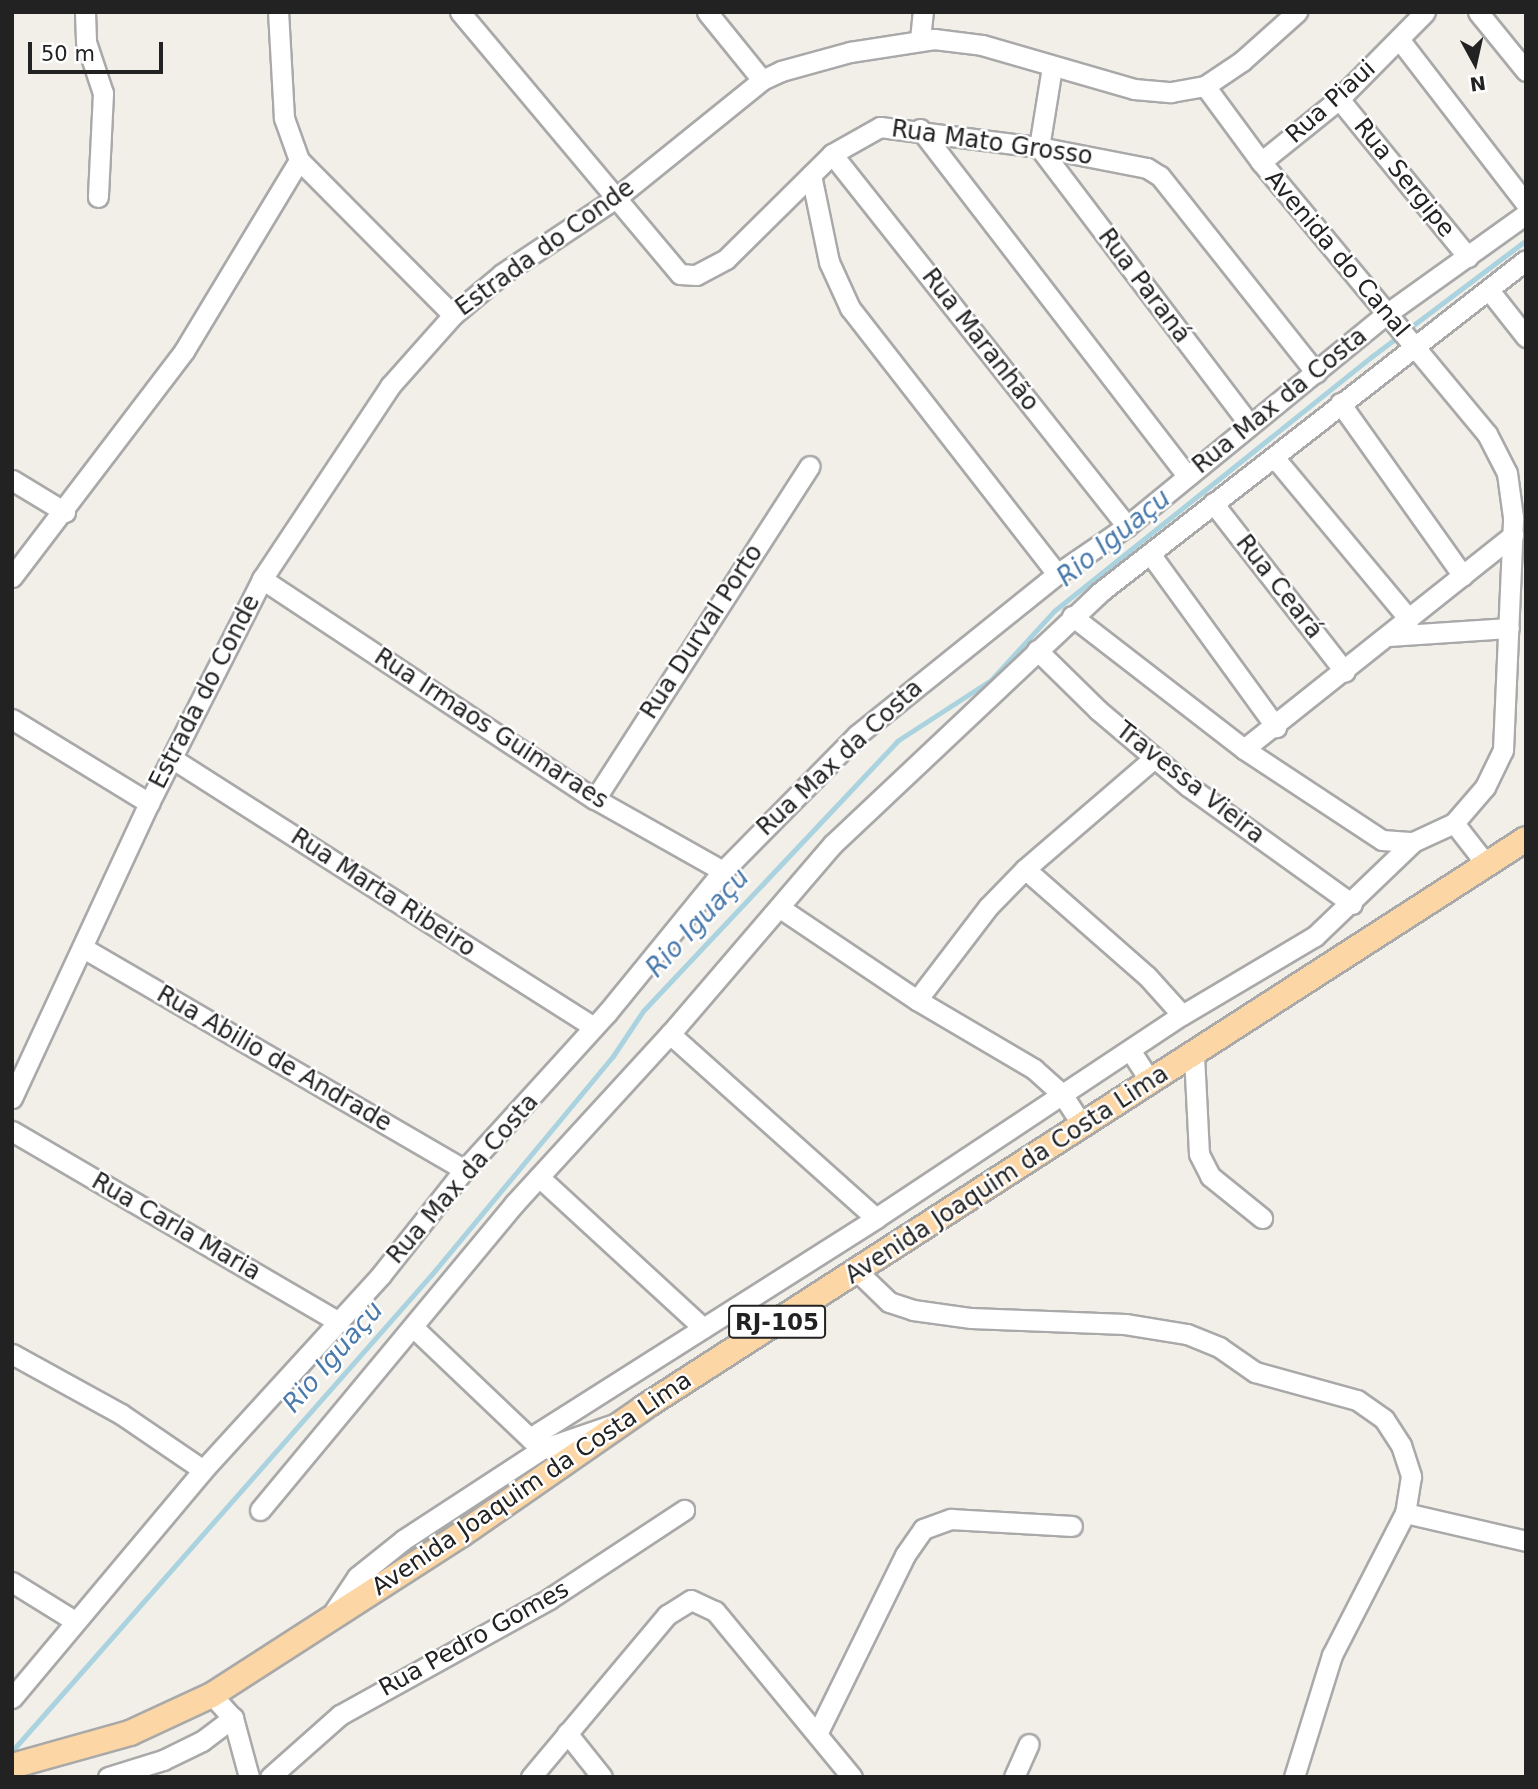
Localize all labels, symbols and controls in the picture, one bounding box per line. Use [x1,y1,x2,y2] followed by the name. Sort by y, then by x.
[32,28,166,72] scale bar
[1440,28,1510,98] north arrow
[41,42,95,66] text: 50 m
[1280,54,1382,150] street label: Rua Piaui
[1469,72,1487,96] text: N
[1347,113,1461,243] street label: Rua Sergipe
[890,115,1094,171] street label: Rua Mato Grosso
[1259,165,1415,343] street label: Avenida do Canal
[450,174,640,322] street label: Estrada do Conde
[1092,223,1196,349] street label: Rua Paraná
[915,263,1045,417] street label: Rua Maranhão
[1187,322,1373,480] street label: Rua Max da Costa
[1051,483,1177,593] water label: Rio Iguaçu
[1229,529,1329,645] street label: Rua Ceará
[635,539,769,725] street label: Rua Durval Porto
[144,590,266,794] street label: Estrada do Conde
[369,643,613,815] street label: Rua Irmaos Guimaraes
[751,674,929,842] street label: Rua Max da Costa
[1110,716,1270,850] street label: Travessa Vieira
[285,823,481,963] street label: Rua Marta Ribeiro
[640,862,756,984] water label: Rio Iguaçu
[152,980,396,1138] street label: Rua Abilio de Andrade
[840,1060,1174,1290] street label: Avenida Joaquim da Costa Lima
[381,1088,545,1270] street label: Rua Max da Costa
[86,1167,266,1287] street label: Rua Carla Maria
[276,1295,390,1419] water label: Rio Iguaçu
[728,1302,826,1342] road number: RJ-105
[367,1366,697,1602] street label: Avenida Joaquim da Costa Lima
[374,1575,574,1703] street label: Rua Pedro Gomes

